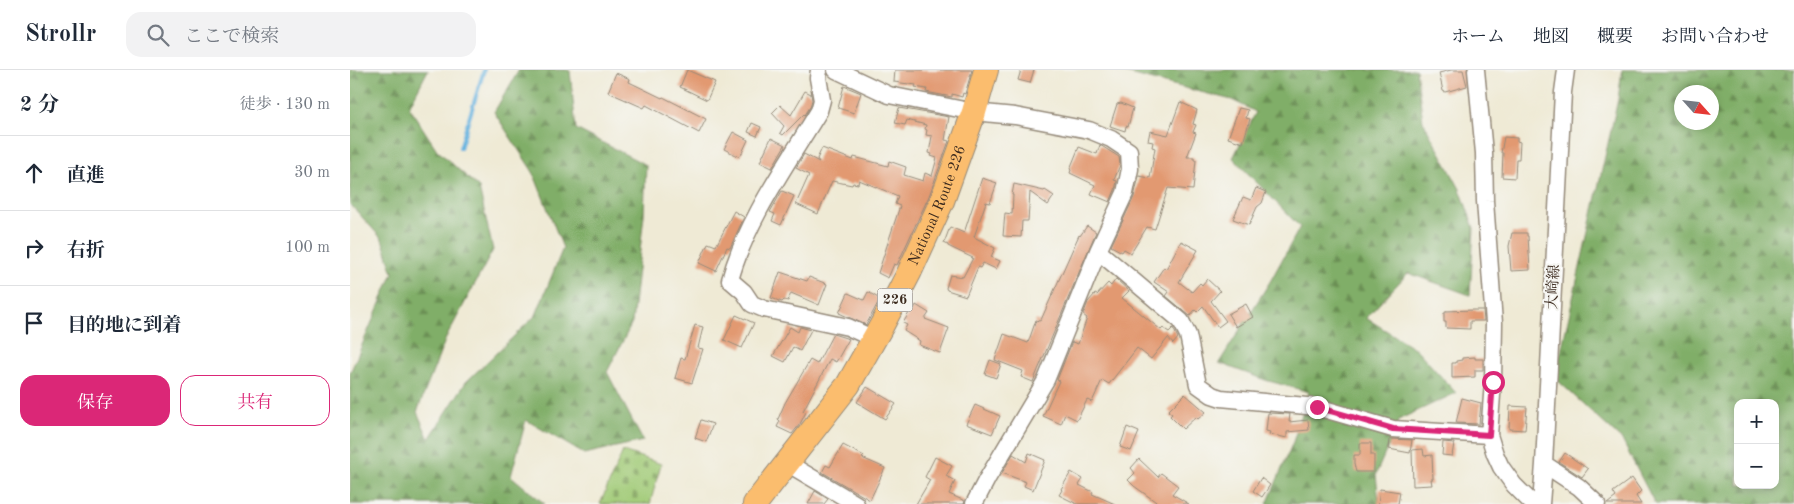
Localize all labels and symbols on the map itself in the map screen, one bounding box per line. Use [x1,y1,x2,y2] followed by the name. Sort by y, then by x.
[1674,85,1719,130] north arrow
[906,144,969,268] street label: National Route 226
[1543,264,1563,310] street label: 大崎線
[878,288,912,312] road number: 226
[1482,371,1505,394] route start
[1306,396,1329,419] route end

